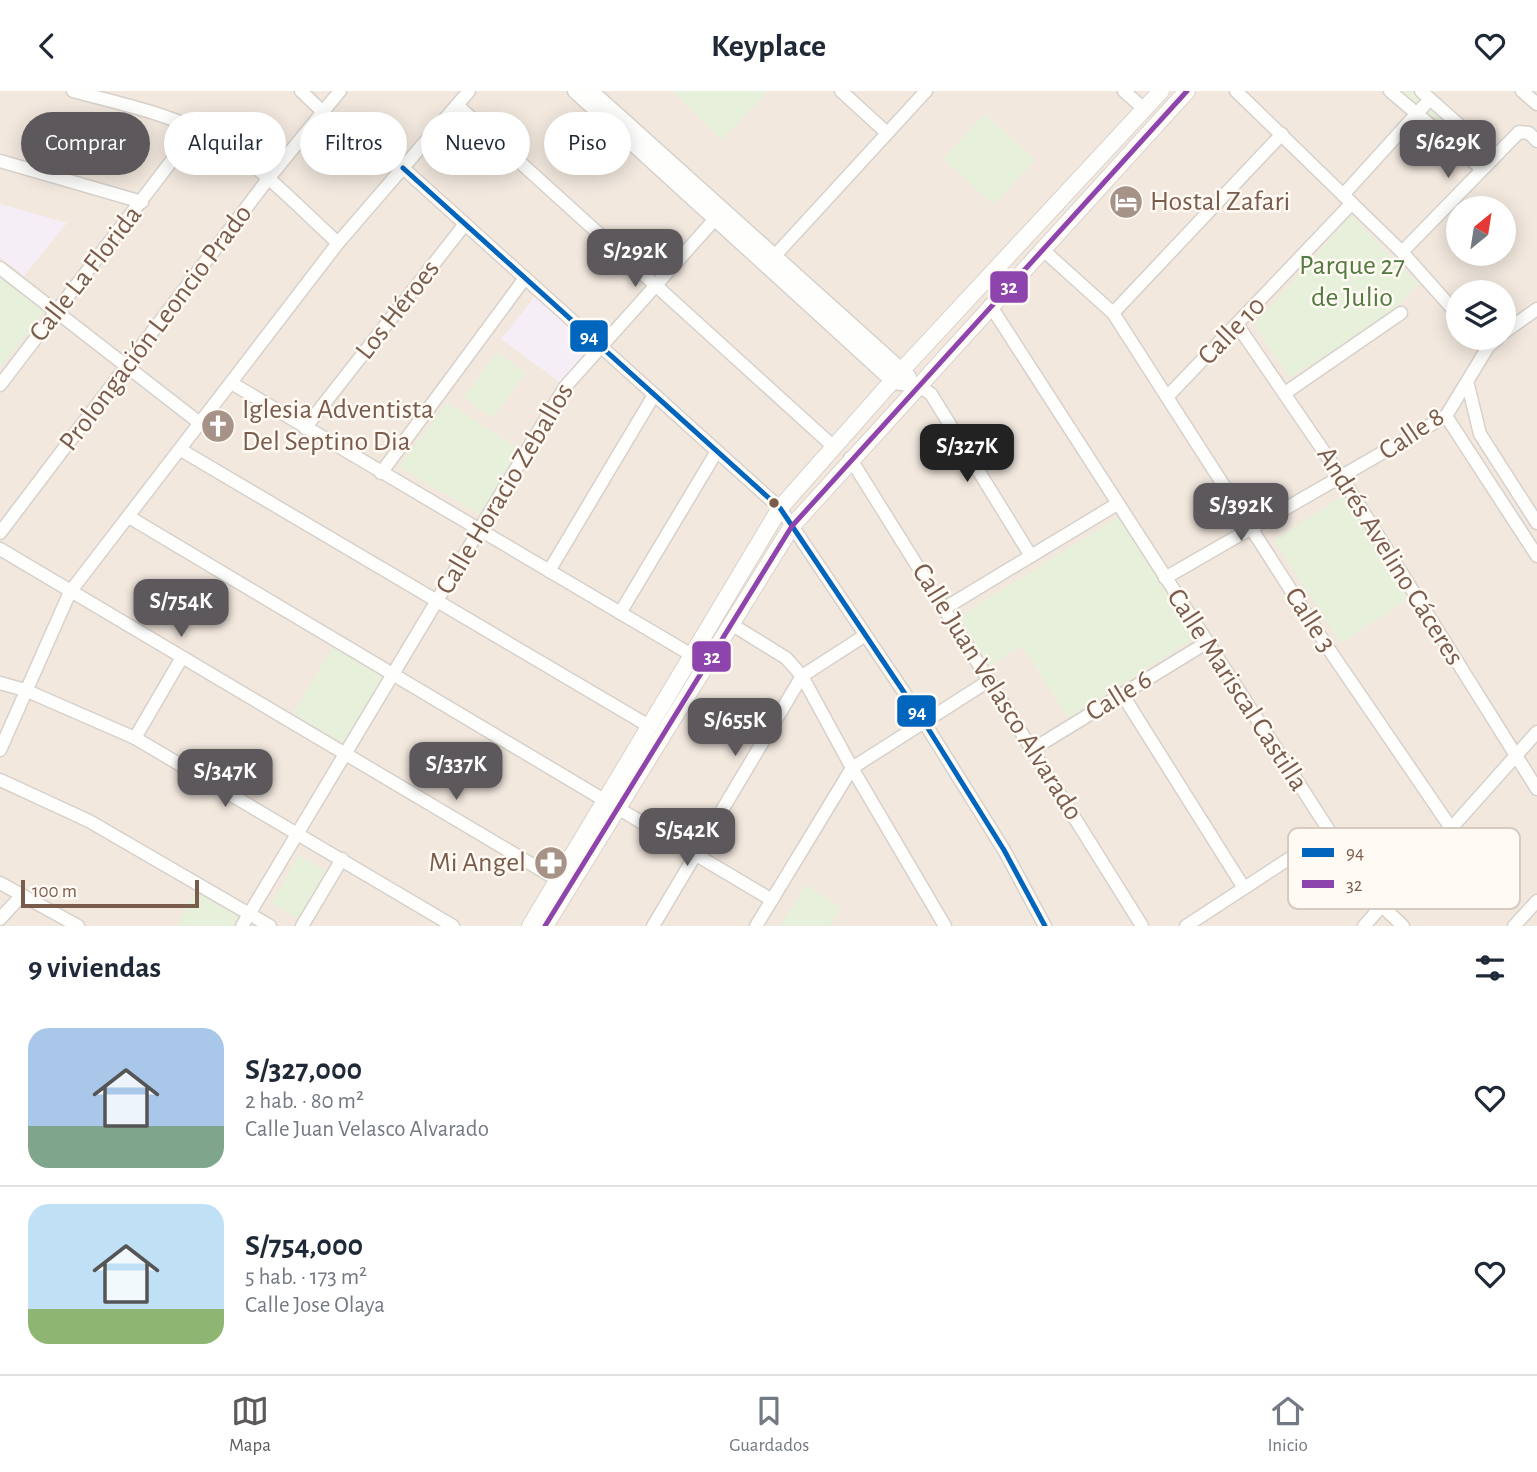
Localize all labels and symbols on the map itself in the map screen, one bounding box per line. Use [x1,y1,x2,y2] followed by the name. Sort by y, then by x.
[1391,120,1505,180] pin: S/629K
[1107,183,1145,221] hotel icon: Hostal Zafari
[1150,188,1290,216] place label: Hostal Zafari
[1446,196,1516,266] north arrow
[55,200,257,456] street label: Prolongación Leoncio Prado
[25,201,147,347] street label: Calle La Florida
[578,229,692,289] pin: S/292K
[1299,252,1405,312] park label: Parque 27 de Julio
[351,255,445,365] street label: Los Héroes
[989,270,1029,304] line badge: 32
[1000,278,1018,297] text: 32
[1193,291,1271,371] street label: Calle 10
[569,319,609,353] line badge: 94
[580,328,599,347] text: 94
[431,379,579,599] street label: Calle Horacio Zeballos
[242,396,434,456] place label: Iglesia Adventista Del Septino Dia
[1374,402,1450,466] street label: Calle 8
[199,407,237,445] church icon: Iglesia Adventista Del Septino Dia
[910,425,1024,484] pin: S/327K
[1311,442,1469,670] street label: Andrés Avelino Cáceres
[1184,483,1298,543] pin: S/392K
[767,496,781,510] unlabelled marker
[906,559,1088,825] street label: Calle Juan Velasco Alvarado
[124,580,238,639] pin: S/754K
[1279,583,1341,657] street label: Calle 3
[1161,584,1313,796] street label: Calle Mariscal Castilla
[691,640,732,673] line badge: 32
[703,648,721,667] text: 32
[1081,665,1157,727] street label: Calle 6
[896,694,937,728] line badge: 94
[678,699,792,758] pin: S/655K
[908,703,927,722] text: 94
[399,743,513,802] pin: S/337K
[168,749,282,809] pin: S/347K
[630,809,744,868] pin: S/542K
[1288,828,1520,909] legend
[532,844,570,882] pharmacy icon: Mi Angel
[1346,844,1364,863] text: 94
[429,849,526,877] place label: Mi Angel
[1346,876,1363,895] text: 32
[21,877,200,909] scale bar

